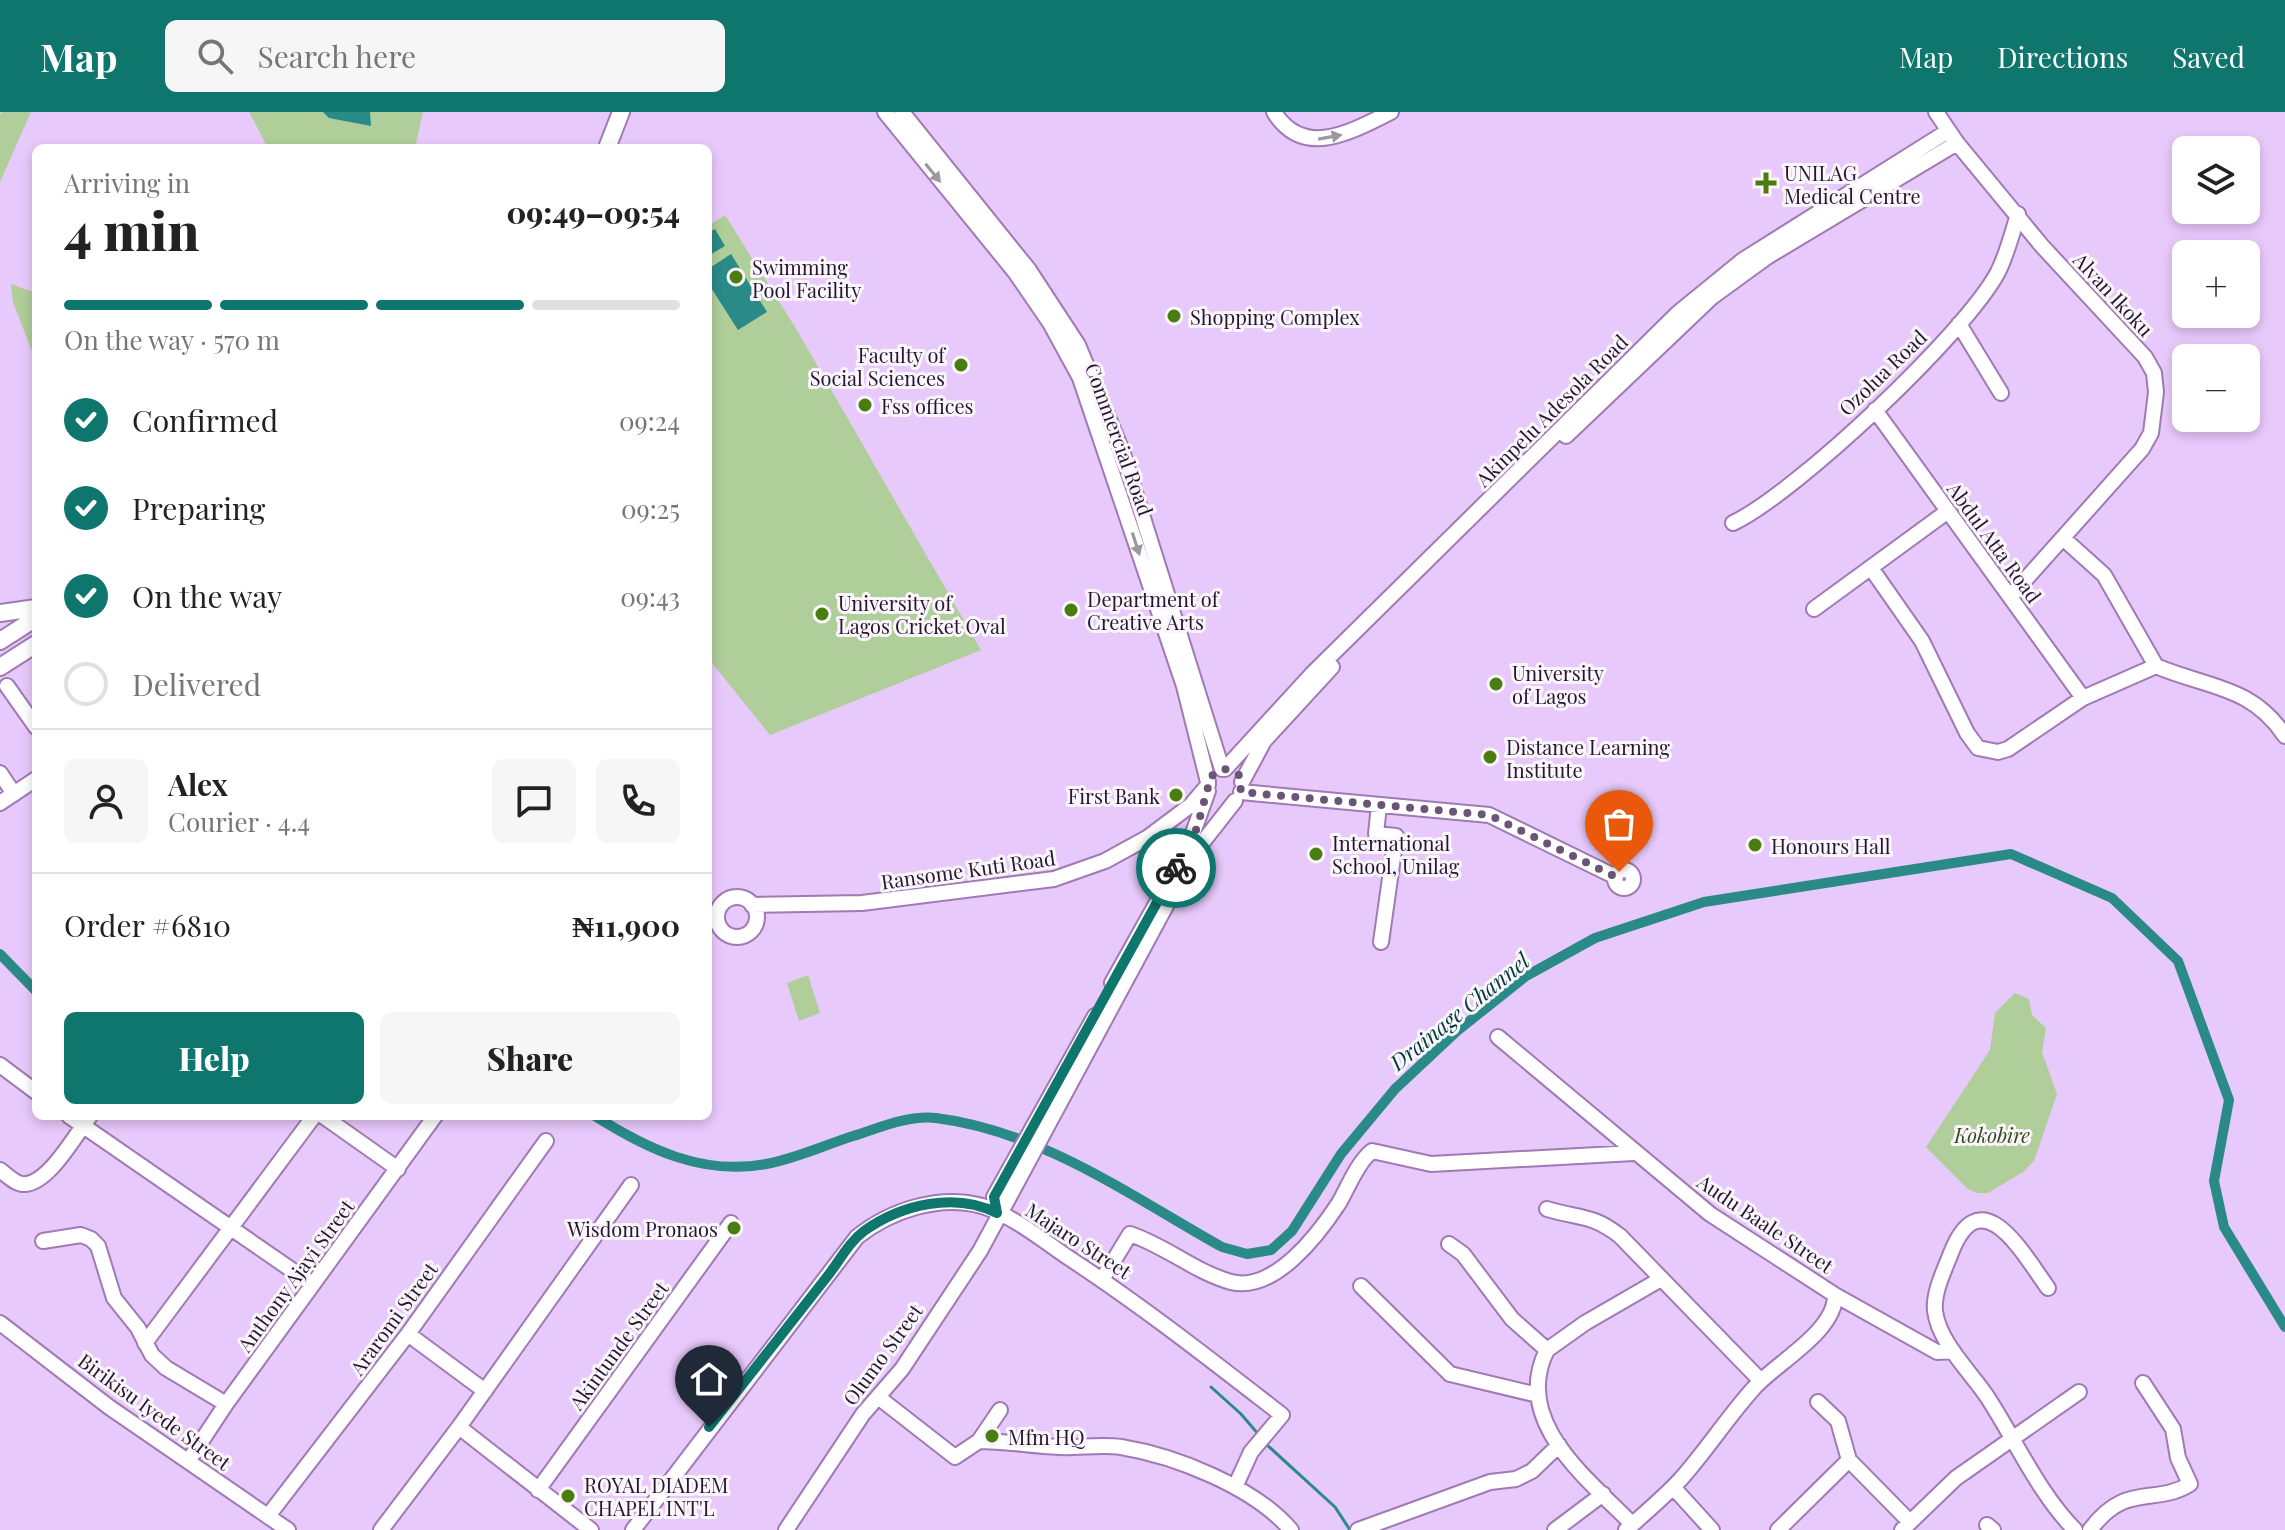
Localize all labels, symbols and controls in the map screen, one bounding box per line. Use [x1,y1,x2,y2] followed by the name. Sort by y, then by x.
[165,20,725,92] search box
[40,31,117,82] text: Map
[193,34,237,78] icon: search
[257,36,416,76] text: Search here
[1899,38,1953,75] text: Map
[1997,38,2128,75] text: Directions
[2172,38,2245,75] text: Saved
[1318,131,1343,143] one-way arrow
[2172,136,2260,432] map controls
[2172,136,2260,224] button: layers
[1784,159,1921,209] place label: UNILAG Medical Centre
[924,163,941,183] one-way arrow
[64,165,190,200] text: Arriving in
[1755,172,1777,194] marker: UNILAG Medical Centre
[507,192,680,232] text: 09:49–09:54
[64,195,199,264] text: 4 min
[2172,240,2260,328] button: +
[2067,245,2160,342] street label: Alvan Ikoku
[752,253,861,303] place label: Swimming Pool Facility
[727,268,745,286] marker: Swimming Pool Facility
[1190,303,1360,330] place label: Shopping Complex
[1165,307,1183,325] marker: Shopping Complex
[64,322,280,357] text: On the way · 570 m
[1832,323,1932,421] street label: Ozolua Road
[1468,328,1633,493] street label: Akinpelu Adesola Road
[810,341,946,391] place label: Faculty of Social Sciences
[2172,344,2260,432] button: −
[952,356,970,374] marker: Faculty of Social Sciences
[1080,359,1160,519] street label: Commercial Road
[881,392,974,419] place label: Fss offices
[856,396,874,414] marker: Fss offices
[64,398,108,442] icon: check
[132,400,278,440] text: Confirmed
[619,403,680,438] text: 09:24
[1941,475,2048,608] street label: Abdul Atta Road
[64,486,108,530] icon: check
[132,488,265,528] text: Preparing
[621,491,680,526] text: 09:25
[1130,532,1143,556] one-way arrow
[64,574,108,618] icon: check
[132,576,282,616] text: On the way
[620,579,680,614] text: 09:43
[1087,585,1220,635] place label: Department of Creative Arts
[838,589,1006,639] place label: University of Lagos Cricket Oval
[1062,601,1080,619] marker: Department of Creative Arts
[813,605,831,623] marker: University of Lagos Cricket Oval
[1512,659,1604,709] place label: University of Lagos
[132,664,261,704] text: Delivered
[1487,675,1505,693] marker: University of Lagos
[1506,733,1670,783] place label: Distance Learning Institute
[1481,748,1499,766] marker: Distance Learning Institute
[64,759,148,843] button: person
[492,759,576,843] button: chat
[596,759,680,843] button: phone
[168,764,228,804] text: Alex
[1068,782,1160,809] place label: First Bank
[1167,786,1185,804] marker: First Bank
[1585,790,1653,872] pin
[1597,802,1641,846] icon: bag
[168,804,310,839] text: Courier · 4.4
[1136,828,1216,908] courier
[1332,829,1460,879] place label: International School, Unilag
[1771,832,1891,859] place label: Honours Hall
[1746,836,1764,854] marker: Honours Hall
[879,843,1057,895] street label: Ransome Kuti Road
[1307,845,1325,863] marker: International School, Unilag
[1154,846,1198,890] icon: bike
[64,905,231,945] text: Order #6810
[572,905,680,945] text: ₦11,900
[1382,945,1536,1077] water label: Drainage Channel
[64,1012,364,1104] button: Help
[380,1012,680,1104] button: Share
[1953,1121,2030,1148] park label: Kokobire
[1692,1167,1840,1279] street label: Audu Baale Street
[230,1193,360,1358] street label: Anthony Ajayi Street
[1021,1196,1138,1285] street label: Majaro Street
[566,1215,718,1242] place label: Wisdom Pronaos
[725,1219,743,1237] marker: Wisdom Pronaos
[342,1255,444,1381] street label: Araromi Street
[562,1275,674,1415] street label: Akintunde Street
[836,1297,929,1410] street label: Olumo Street
[675,1345,743,1427] pin
[73,1346,237,1476] street label: Birikisu Iyede Street
[687,1357,731,1401] icon: home
[1008,1423,1086,1450] place label: Mfm HQ
[983,1427,1001,1445] marker: Mfm HQ
[584,1471,728,1521] place label: ROYAL DIADEM CHAPEL INT'L
[559,1487,577,1505] marker: ROYAL DIADEM CHAPEL INT'L

